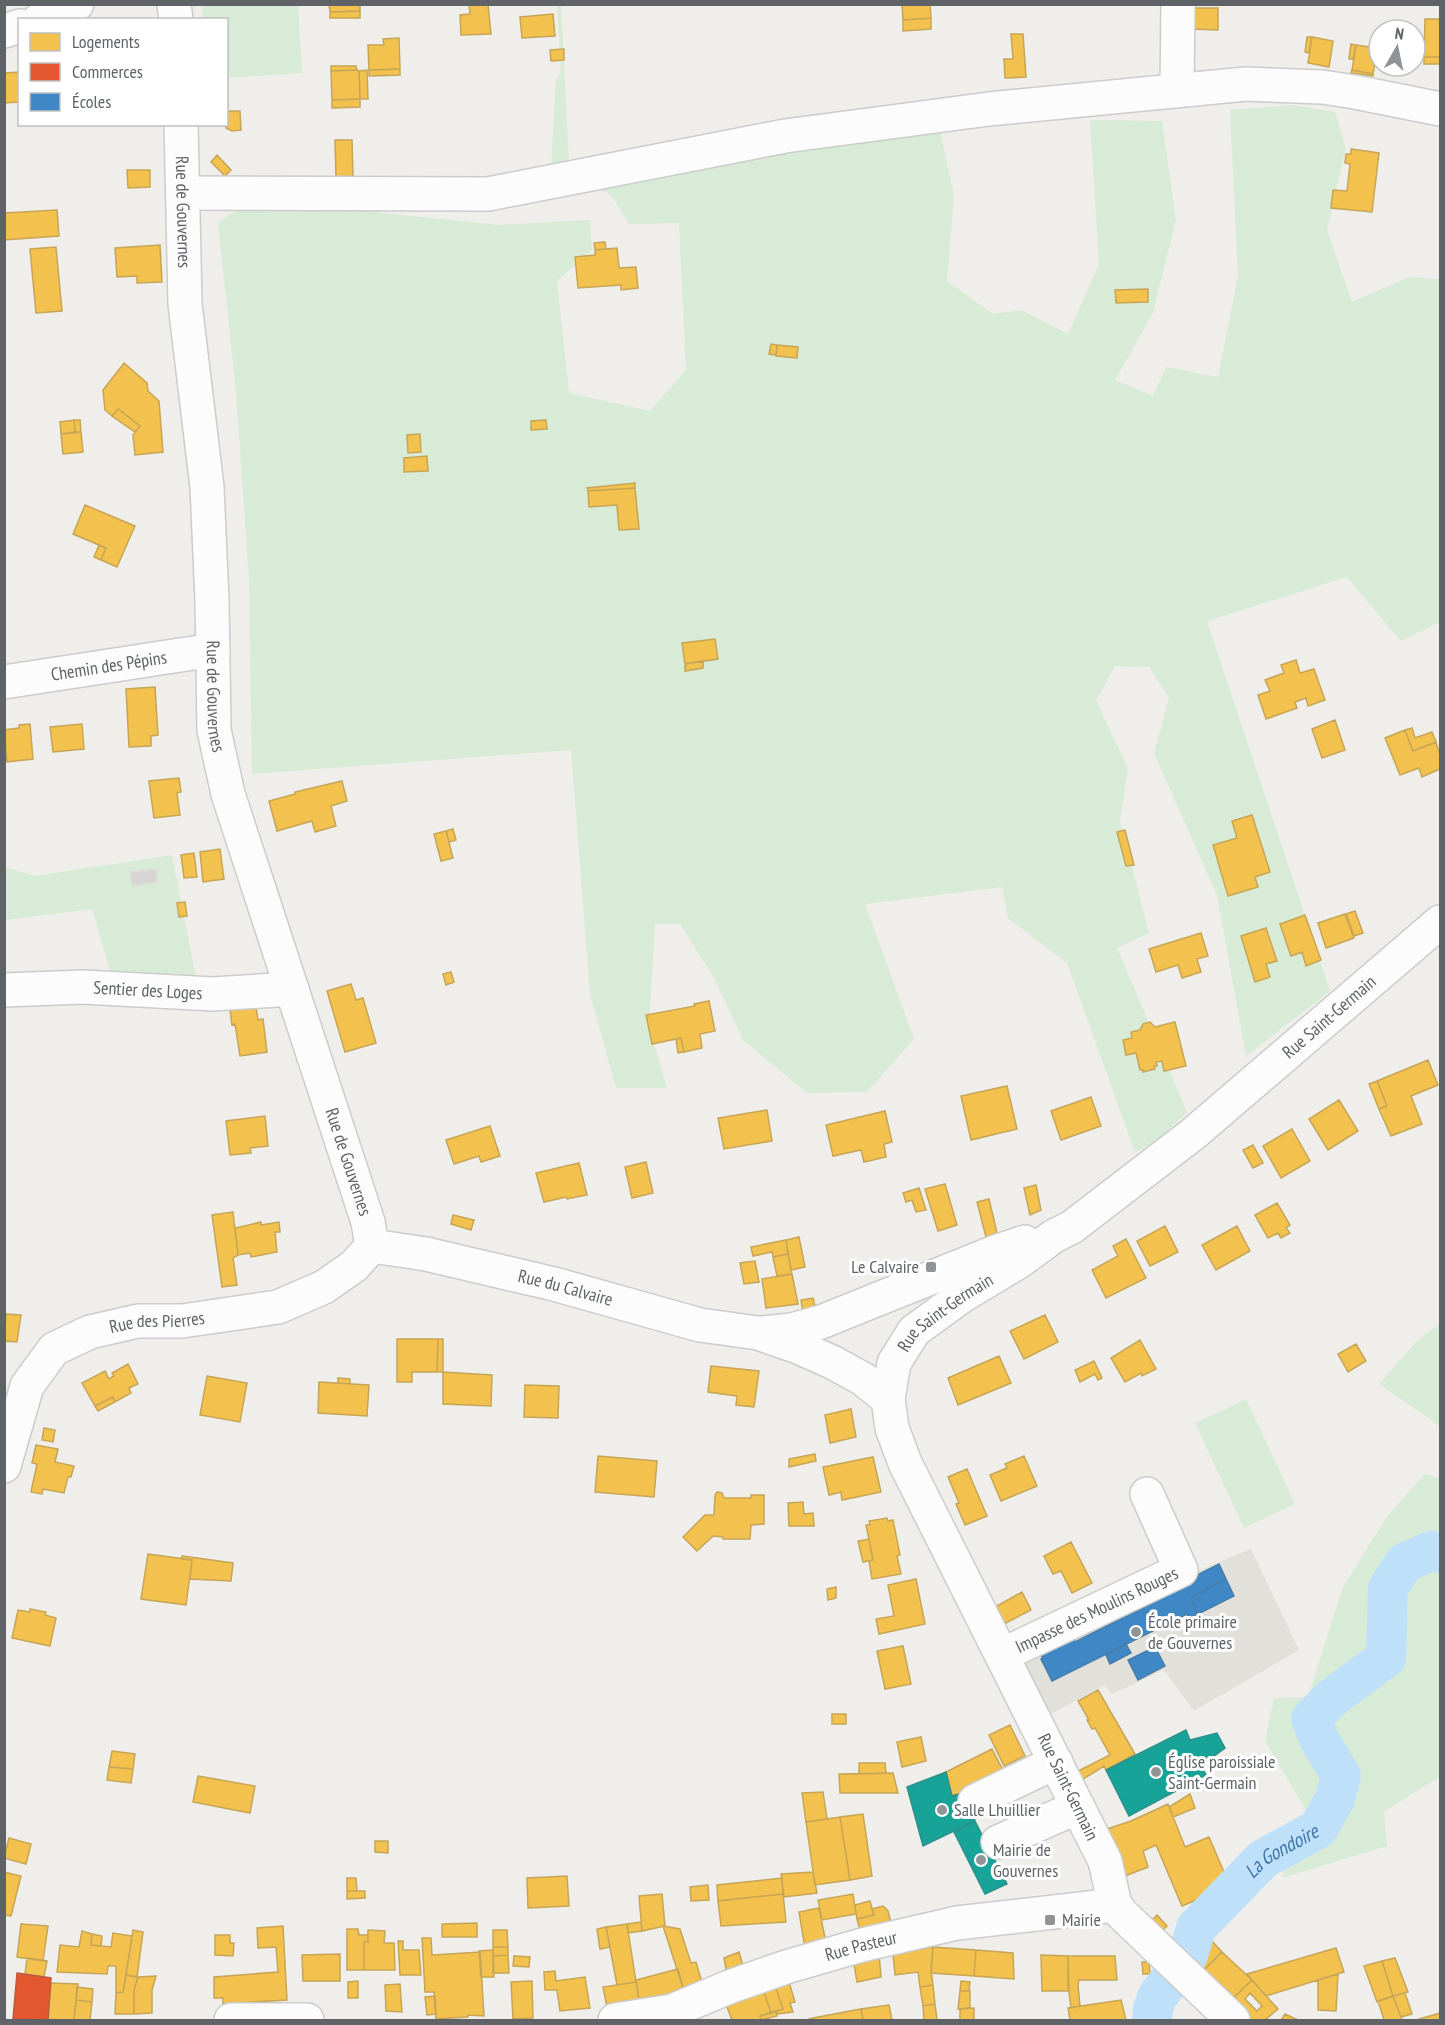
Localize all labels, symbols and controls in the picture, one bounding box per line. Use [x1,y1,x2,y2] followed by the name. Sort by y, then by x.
[18,18,228,126] legend
[1367,18,1427,78] north arrow
[1394,23,1405,44] text: N
[72,30,140,53] text: Logements
[72,60,143,83] text: Commerces
[72,90,111,113] text: Écoles
[171,156,196,268] street label: Rue de Gouvernes
[202,640,231,754] street label: Rue de Gouvernes
[49,645,168,686] street label: Chemin des Pépins
[1277,970,1381,1063] street label: Rue Saint-Germain
[93,976,203,1004] street label: Sentier des Loges
[320,1105,377,1218] street label: Rue de Gouvernes
[851,1255,919,1278] place label: Le Calvaire
[924,1260,938,1274] marker: Le Calvaire
[516,1264,615,1311] street label: Rue du Calvaire
[892,1268,997,1356] street label: Rue Saint-Germain
[107,1306,206,1338] street label: Rue des Pierres
[1012,1561,1182,1658] street label: Impasse des Moulins Rouges
[1148,1610,1237,1654] place label: École primaire de Gouvernes
[1129,1625,1143,1639] marker: École primaire de Gouvernes
[1033,1730,1104,1844] street label: Rue Saint-Germain
[1168,1750,1275,1794] place label: Église paroissiale Saint-Germain
[1149,1765,1163,1779] marker: Église paroissiale Saint-Germain
[954,1798,1040,1821] place label: Salle Lhuillier
[935,1803,949,1817] marker: Salle Lhuillier
[1239,1817,1325,1884] water label: La Gondoire
[993,1838,1058,1882] place label: Mairie de Gouvernes
[974,1853,988,1867] marker: Mairie de Gouvernes
[1062,1908,1101,1931] place label: Mairie
[1043,1913,1057,1927] marker: Mairie
[822,1925,899,1966] street label: Rue Pasteur

